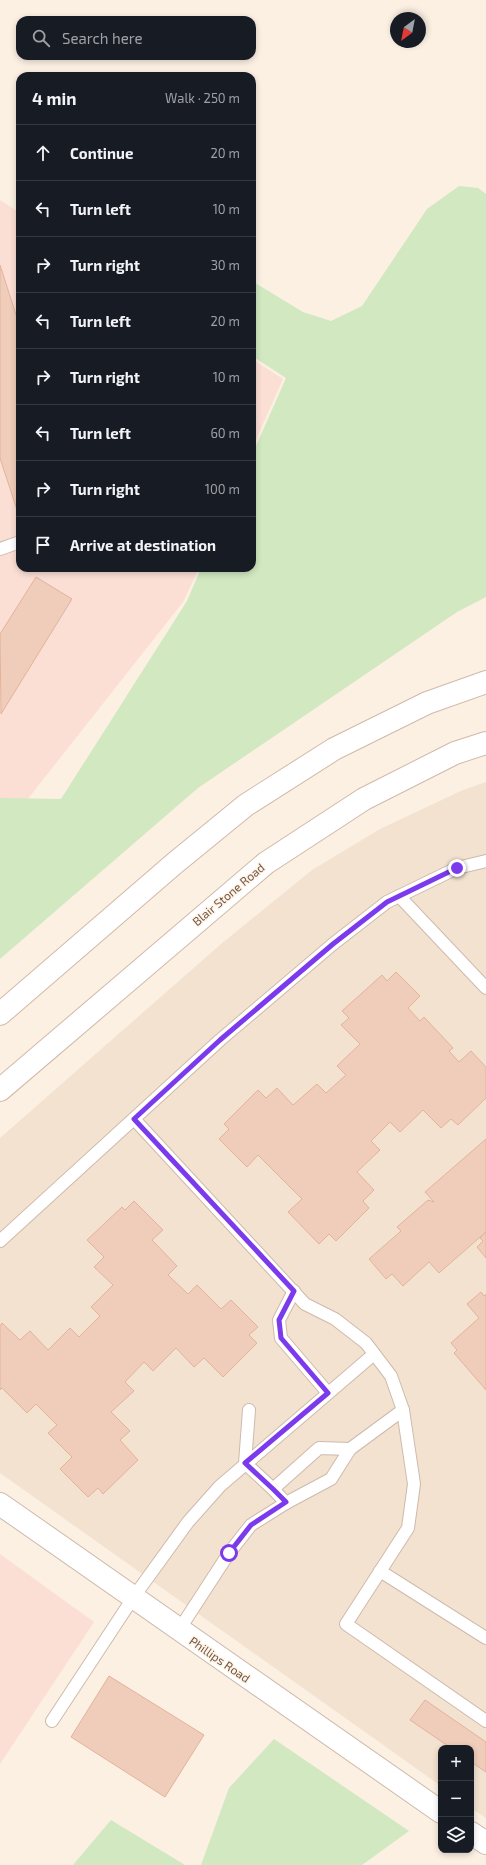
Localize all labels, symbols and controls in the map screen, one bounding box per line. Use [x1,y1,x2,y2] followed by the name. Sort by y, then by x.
[390,12,426,48] north arrow
[16,16,256,60] search box
[30,27,52,49] icon: search
[62,29,143,47] text: Search here
[32,88,76,108] text: 4 min
[165,90,240,106] text: Walk · 250 m
[32,142,54,164] icon: ahead
[70,144,133,162] text: Continue
[211,145,240,161] text: 20 m
[32,198,54,220] icon: left
[70,200,131,218] text: Turn left
[213,201,240,217] text: 10 m
[32,254,54,276] icon: right
[70,256,140,274] text: Turn right
[211,257,240,273] text: 30 m
[32,310,54,332] icon: left
[70,312,131,330] text: Turn left
[211,313,240,329] text: 20 m
[32,366,54,388] icon: right
[70,368,140,386] text: Turn right
[213,369,240,385] text: 10 m
[32,422,54,444] icon: left
[70,424,131,442] text: Turn left
[210,425,240,441] text: 60 m
[32,478,54,500] icon: right
[70,480,140,498] text: Turn right
[205,481,240,497] text: 100 m
[32,534,54,556] icon: arrive
[70,536,216,554] text: Arrive at destination
[448,859,466,877] route end
[189,860,267,928] street label: Blair Stone Road
[220,1544,238,1562] route start
[187,1633,253,1685] street label: Phillips Road
[438,1745,474,1853] map controls
[438,1745,474,1781] button: +
[438,1781,474,1817] button: −
[438,1817,474,1853] button: layers

